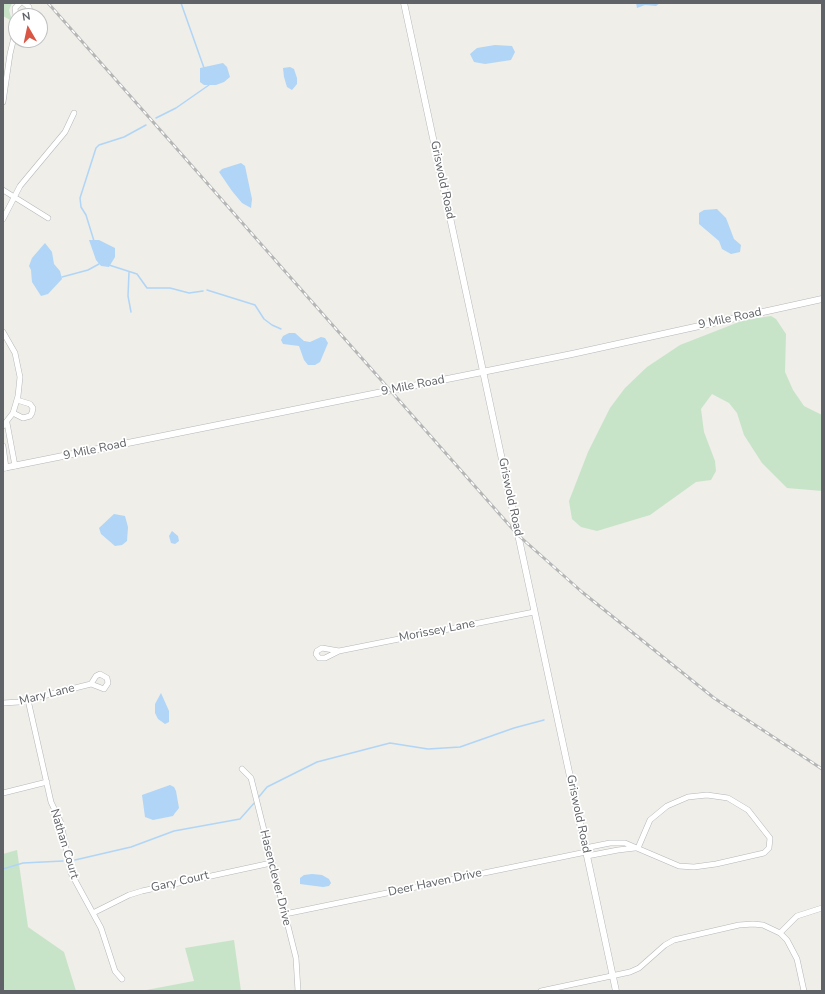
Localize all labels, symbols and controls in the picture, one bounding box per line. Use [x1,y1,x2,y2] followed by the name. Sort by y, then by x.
[8,8,48,48] north arrow
[21,9,31,25] text: N
[427,140,457,220] street label: Griswold Road
[697,305,763,333] street label: 9 Mile Road
[380,373,446,399] street label: 9 Mile Road
[62,436,128,464] street label: 9 Mile Road
[495,457,525,537] street label: Griswold Road
[398,617,476,645] street label: Morissey Lane
[18,681,76,709] street label: Mary Lane
[563,774,593,854] street label: Griswold Road
[47,807,81,881] street label: Nathan Court
[256,829,294,927] street label: Hasenclever Drive
[387,866,483,900] street label: Deer Haven Drive
[150,868,210,896] street label: Gary Court

